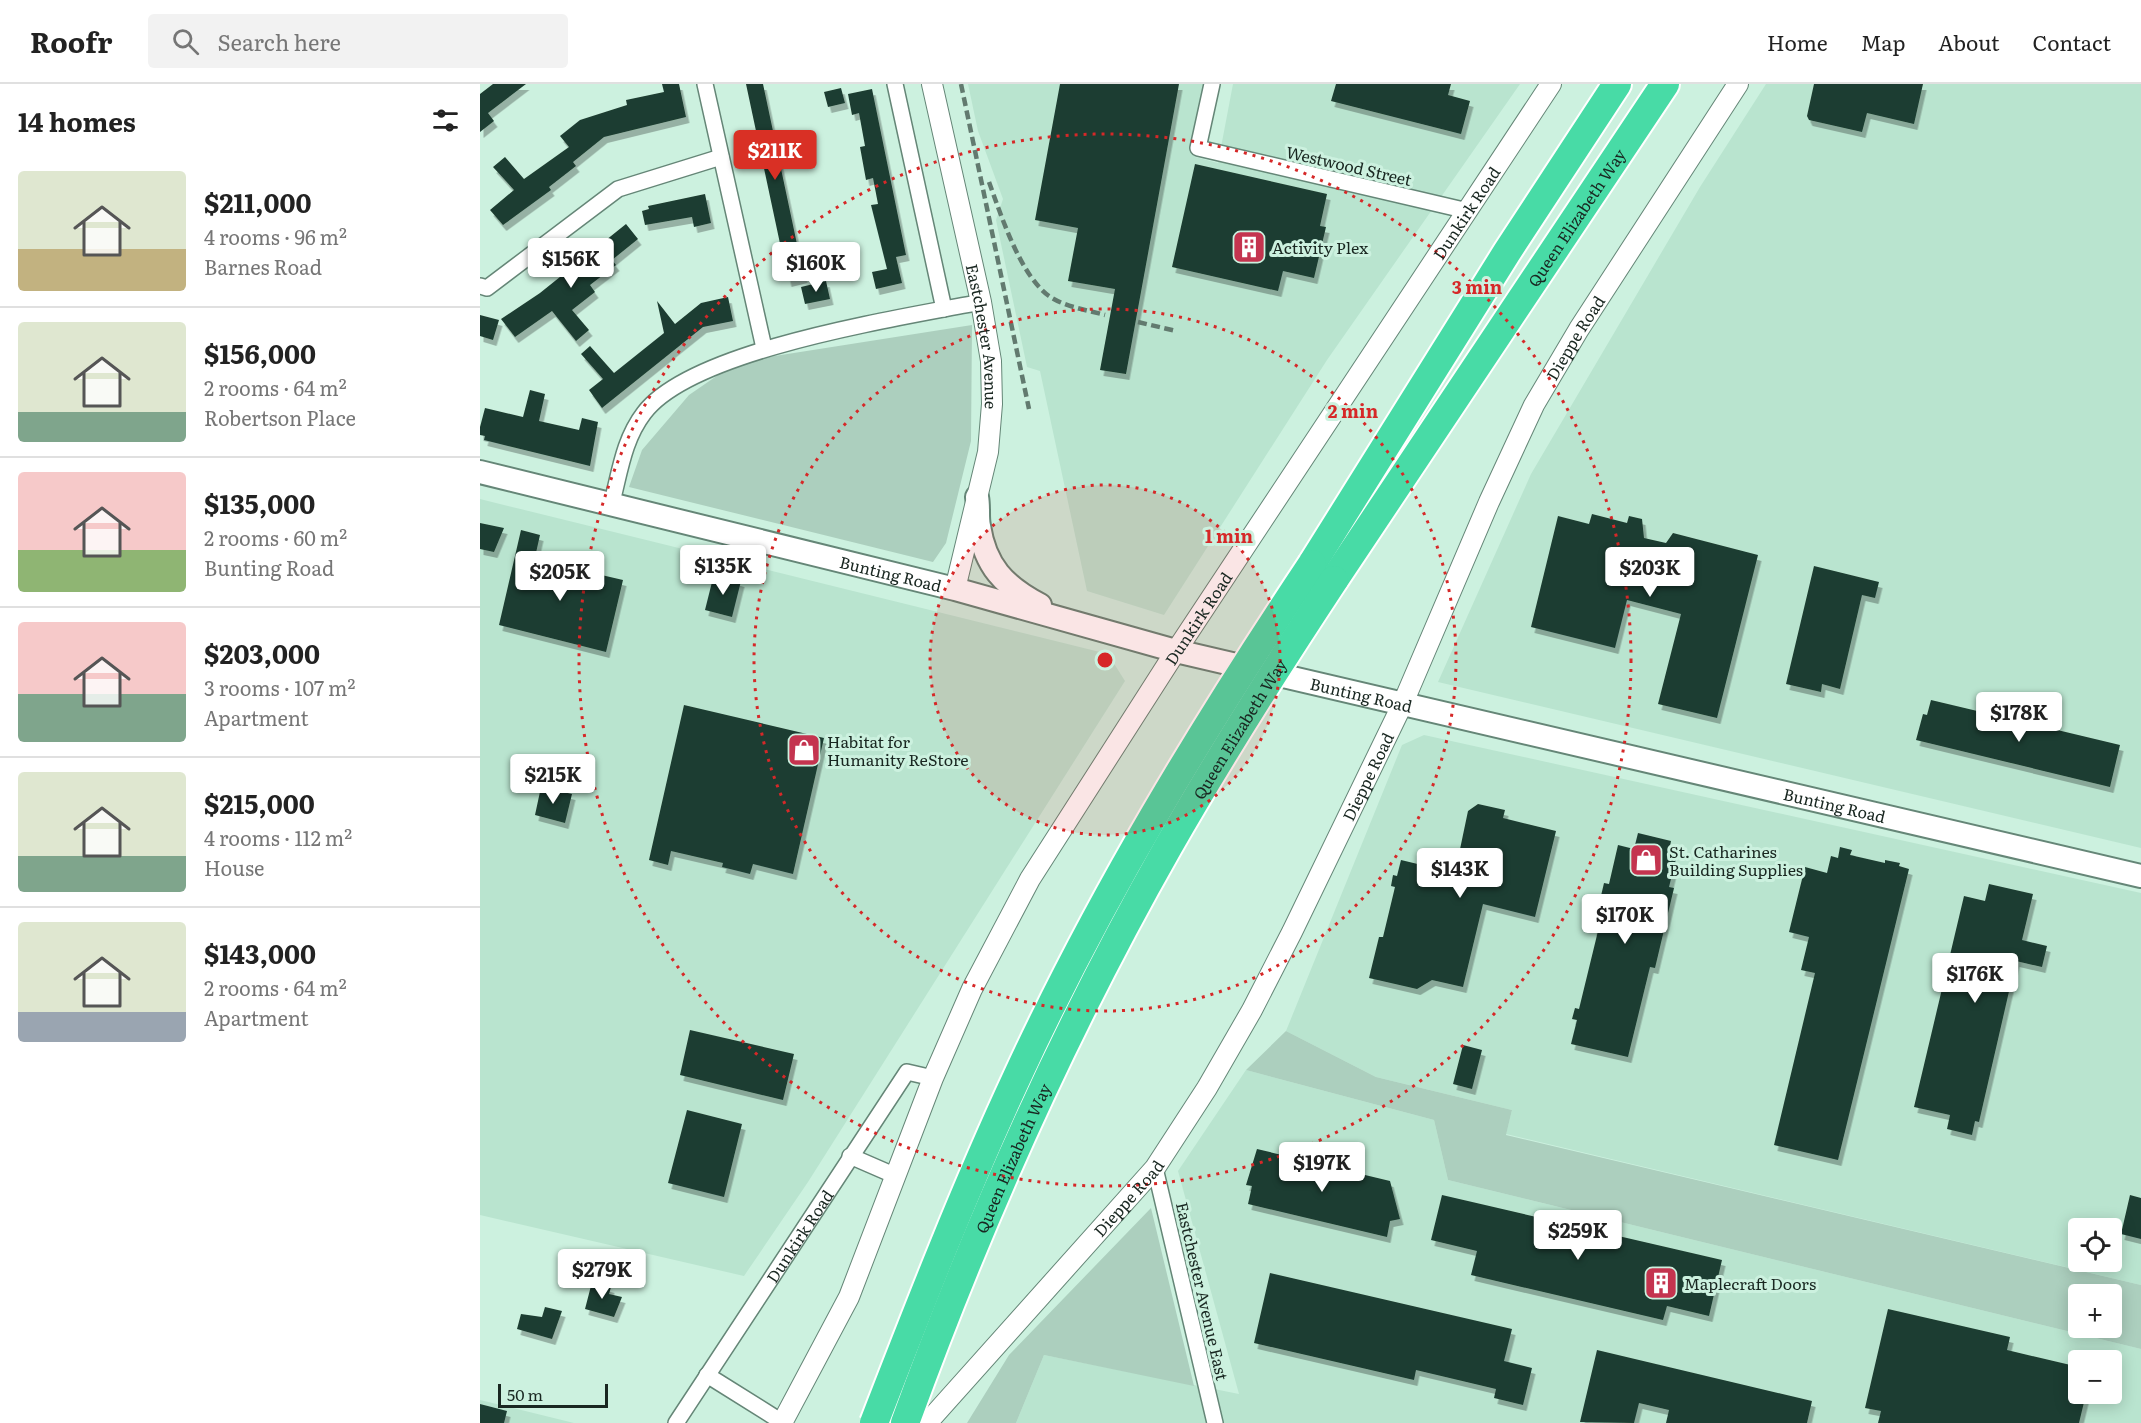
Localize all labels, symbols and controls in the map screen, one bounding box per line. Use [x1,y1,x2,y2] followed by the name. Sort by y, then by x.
[148,14,568,68] search box
[30,20,112,62] text: Roofr
[169,25,202,58] icon: search
[217,25,341,58] text: Search here
[1767,26,1828,57] text: Home
[1861,26,1905,57] text: Map
[1938,26,2000,57] text: About
[2033,26,2111,57] text: Contact
[18,101,136,140] text: 14 homes
[429,104,462,137] icon: filters
[733,130,817,181] pin: $211K
[748,134,802,164] text: $211K
[1284,139,1415,191] street label: Westwood Street
[1521,143,1631,291] street label: Queen Elizabeth Way
[1426,161,1506,264] street label: Dunkirk Road
[204,182,311,221] text: $211,000
[66,195,138,267] icon: home
[204,221,347,251] text: 4 rooms · 96 m²
[1231,229,1267,265] building icon: Activity Plex
[1272,235,1369,259] place label: Activity Plex
[529,238,613,289] pin: $156K
[542,242,600,272] text: $156K
[774,242,858,293] pin: $160K
[786,246,846,276] text: $160K
[204,251,322,281] text: Barnes Road
[961,261,1004,410] street label: Eastchester Avenue
[1452,273,1503,300] text: 3 min
[1539,290,1610,385] street label: Dieppe Road
[204,333,316,372] text: $156,000
[66,346,138,418] icon: home
[204,372,347,402] text: 2 rooms · 64 m²
[1328,397,1379,424] text: 2 min
[204,402,356,432] text: Robertson Place
[204,483,315,522] text: $135,000
[66,496,138,568] icon: home
[204,522,347,552] text: 2 rooms · 60 m²
[1205,522,1254,549] text: 1 min
[681,545,765,596] pin: $135K
[1608,547,1692,598] pin: $203K
[694,549,752,579] text: $135K
[837,549,944,597] street label: Bunting Road
[518,551,602,602] pin: $205K
[1619,551,1681,581] text: $203K
[204,552,334,582] text: Bunting Road
[529,555,591,585] text: $205K
[1158,567,1237,669] street label: Dunkirk Road
[204,633,320,672] text: $203,000
[66,646,138,718] icon: home
[1095,650,1115,670] centre of rings
[1187,653,1292,804] street label: Queen Elizabeth Way
[1308,671,1415,718] street label: Bunting Road
[204,672,355,702] text: 3 rooms · 107 m²
[1977,692,2061,743] pin: $178K
[1990,696,2048,726] text: $178K
[204,702,309,732] text: Apartment
[1336,728,1399,825] street label: Dieppe Road
[827,729,969,771] place label: Habitat for Humanity ReStore
[786,732,822,768] shop icon: Habitat for Humanity ReStore
[511,754,595,805] pin: $215K
[524,758,582,788] text: $215K
[1781,781,1888,828] street label: Bunting Road
[204,783,315,822] text: $215,000
[66,796,138,868] icon: home
[204,822,352,852] text: 4 rooms · 112 m²
[1669,839,1803,881] place label: St. Catharines Building Supplies
[1628,842,1664,878] shop icon: St. Catharines Building Supplies
[1418,848,1502,899] pin: $143K
[204,852,264,882] text: House
[1431,852,1489,882] text: $143K
[1583,894,1667,945] pin: $170K
[1596,898,1654,928] text: $170K
[204,933,316,972] text: $143,000
[66,946,138,1018] icon: home
[1933,953,2017,1004] pin: $176K
[1946,957,2004,987] text: $176K
[204,972,347,1002] text: 2 rooms · 64 m²
[204,1002,309,1032] text: Apartment
[969,1078,1057,1237] street label: Queen Elizabeth Way
[1280,1142,1364,1193] pin: $197K
[1293,1146,1351,1176] text: $197K
[1087,1155,1169,1242] street label: Dieppe Road
[760,1184,839,1287] street label: Dunkirk Road
[1171,1199,1235,1383] street label: Eastchester Avenue East
[1536,1210,1620,1261] pin: $259K
[1548,1214,1608,1244] text: $259K
[2068,1218,2122,1404] map controls
[2068,1218,2122,1272] button: locate
[560,1249,644,1300] pin: $279K
[572,1253,632,1283] text: $279K
[1643,1265,1679,1301] building icon: Maplecraft Doors
[1684,1271,1816,1295] place label: Maplecraft Doors
[2068,1284,2122,1338] button: +
[2068,1350,2122,1404] button: −
[498,1381,608,1408] scale bar
[507,1382,543,1406] text: 50 m

